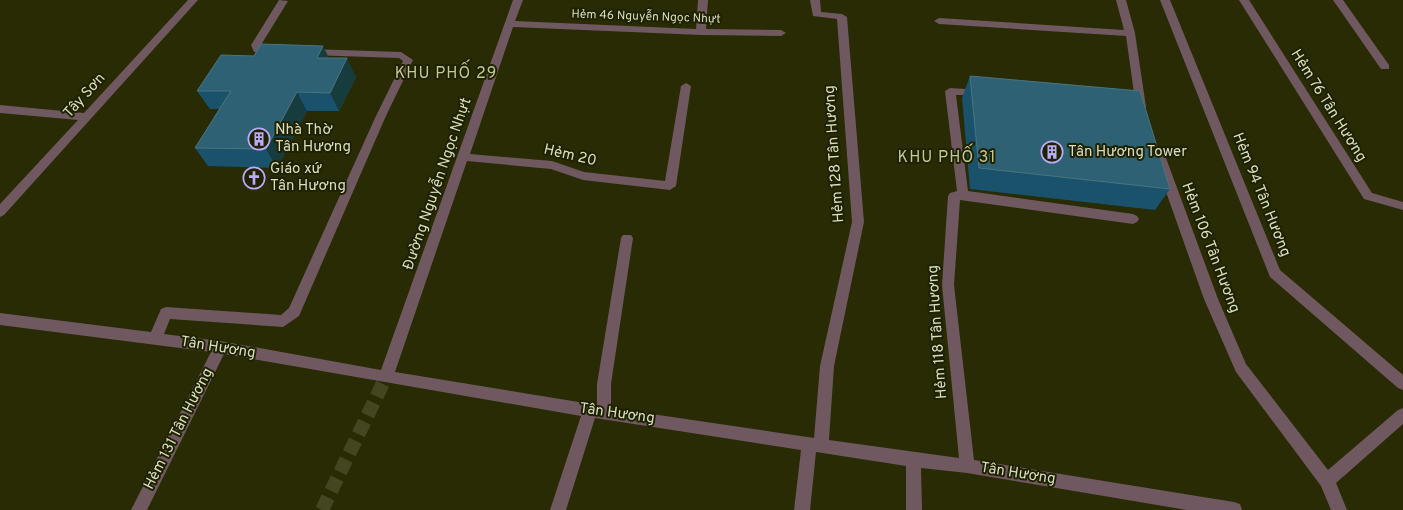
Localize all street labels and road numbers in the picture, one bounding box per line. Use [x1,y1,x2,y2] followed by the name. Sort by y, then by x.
[571,6,721,28] street label: Hẻm 46 Nguyễn Ngọc Nhựt
[1286,46,1370,166] street label: Hẻm 76 Tân Hương
[60,69,110,123] street label: Tây Sơn
[821,85,849,223] street label: Hẻm 128 Tân Hương
[398,95,476,273] street label: Đường Nguyễn Ngọc Nhựt
[1227,130,1295,260] street label: Hẻm 94 Tân Hương
[542,141,598,171] street label: Hẻm 20
[1176,180,1244,316] street label: Hẻm 106 Tân Hương
[924,264,952,400] street label: Hẻm 118 Tân Hương
[179,333,257,363] street label: Tân Hương
[140,365,218,493] street label: Hẻm 131 Tân Hương
[578,399,656,429] street label: Tân Hương
[979,459,1057,489] street label: Tân Hương

